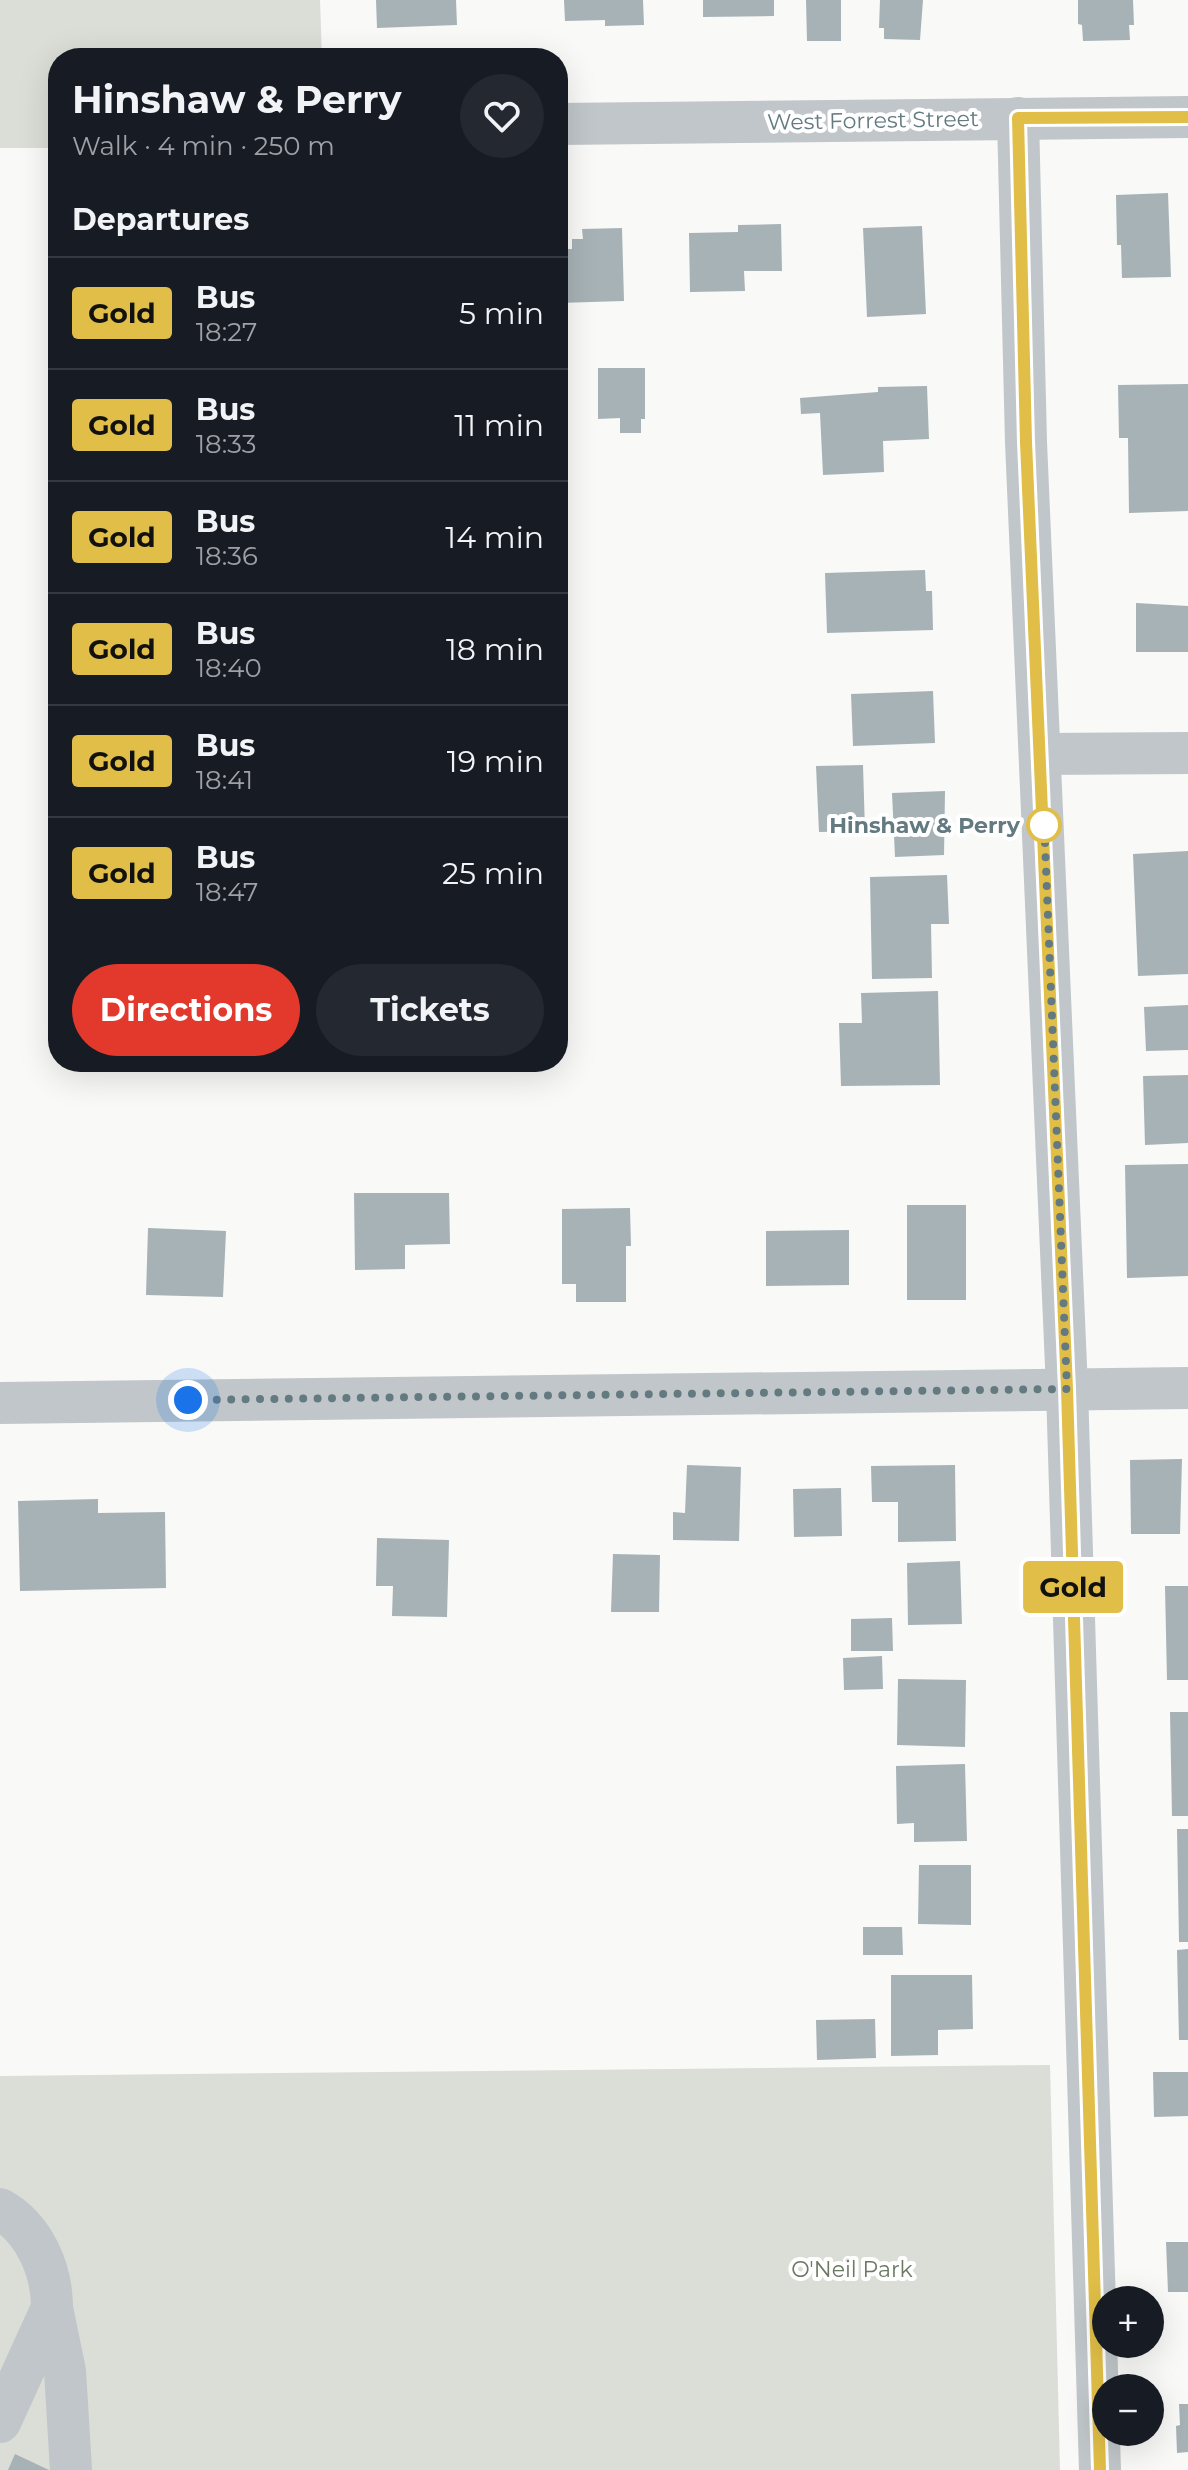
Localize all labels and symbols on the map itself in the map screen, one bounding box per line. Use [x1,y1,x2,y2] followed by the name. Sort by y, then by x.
[767,105,979,136] street label: West Forrest Street
[1027,808,1061,842] marker: Hinshaw & Perry
[829,812,1021,839] place label: Hinshaw & Perry
[168,1380,208,1420] your location
[1017,1561,1129,1613] line badge: Gold
[791,2256,914,2283] park label: O'Neil Park

